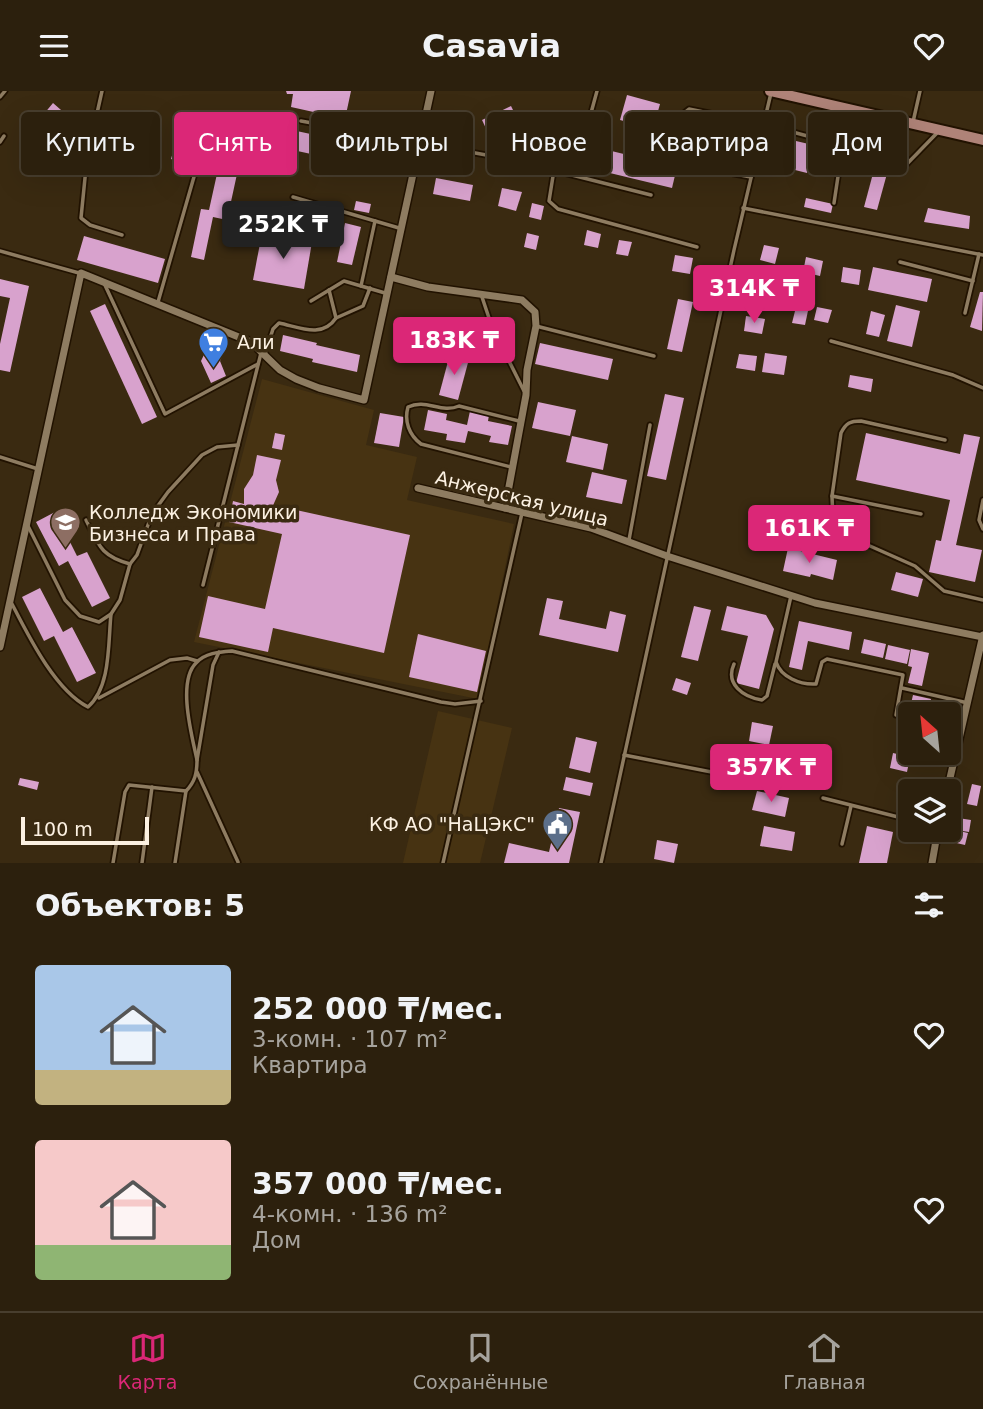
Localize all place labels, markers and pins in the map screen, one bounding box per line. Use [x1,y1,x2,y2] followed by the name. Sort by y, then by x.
[226,201,340,261] pin: 252K ₸
[697,265,811,325] pin: 314K ₸
[397,317,511,377] pin: 183K ₸
[197,325,231,369] supermarket icon: Али
[237,331,275,353] place label: Али
[89,501,297,545] place label: Колледж Экономики Бизнеса и Права
[752,505,866,565] pin: 161K ₸
[49,506,83,550] school or university icon: Колледж Экономики Бизнеса и Права
[714,745,828,804] pin: 357K ₸
[541,807,575,851] public building icon: КФ АО "НаЦЭкС"
[369,813,535,835] place label: КФ АО "НаЦЭкС"

